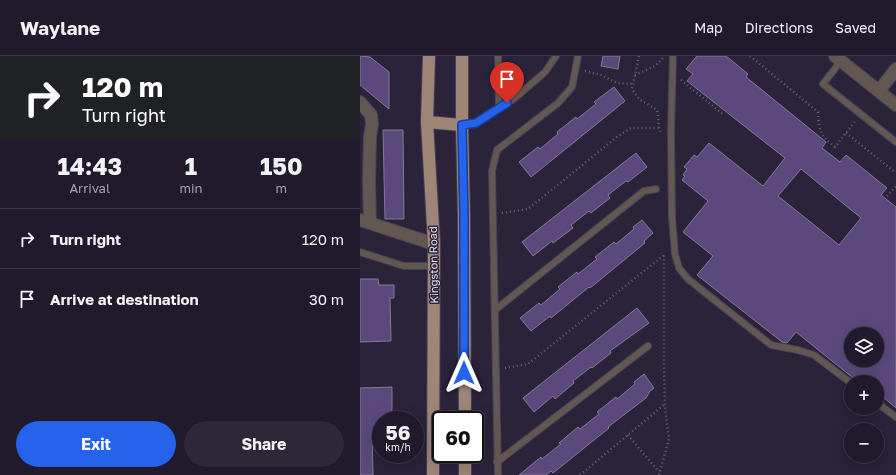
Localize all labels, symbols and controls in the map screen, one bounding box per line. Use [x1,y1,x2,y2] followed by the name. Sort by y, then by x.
[20,16,100,39] text: Waylane
[694,19,723,36] text: Map
[745,19,813,36] text: Directions
[835,19,876,36] text: Saved
[490,62,524,103] pin
[496,68,518,90] icon: arrive
[82,70,163,103] text: 120 m
[16,72,68,124] icon: right
[82,104,166,126] text: Turn right
[57,151,122,180] text: 14:43
[185,151,197,180] text: 1
[260,151,303,180] text: 150
[69,180,110,196] text: Arrival
[180,180,203,196] text: min
[275,180,287,196] text: m
[426,226,440,304] street label: Kingston Road
[16,228,38,250] icon: right
[50,230,121,248] text: Turn right
[302,230,344,248] text: 120 m
[16,288,38,310] icon: arrive
[50,290,199,308] text: Arrive at destination
[309,290,344,308] text: 30 m
[844,327,884,463] map controls
[844,327,884,367] button: layers
[443,352,485,394] position arrow
[844,375,884,415] button: +
[432,411,484,463] speed limit sign: 60
[386,420,410,444] text: 56
[16,421,176,467] button: Exit
[184,421,344,467] button: Share
[844,423,884,463] button: −
[385,441,411,453] text: km/h

